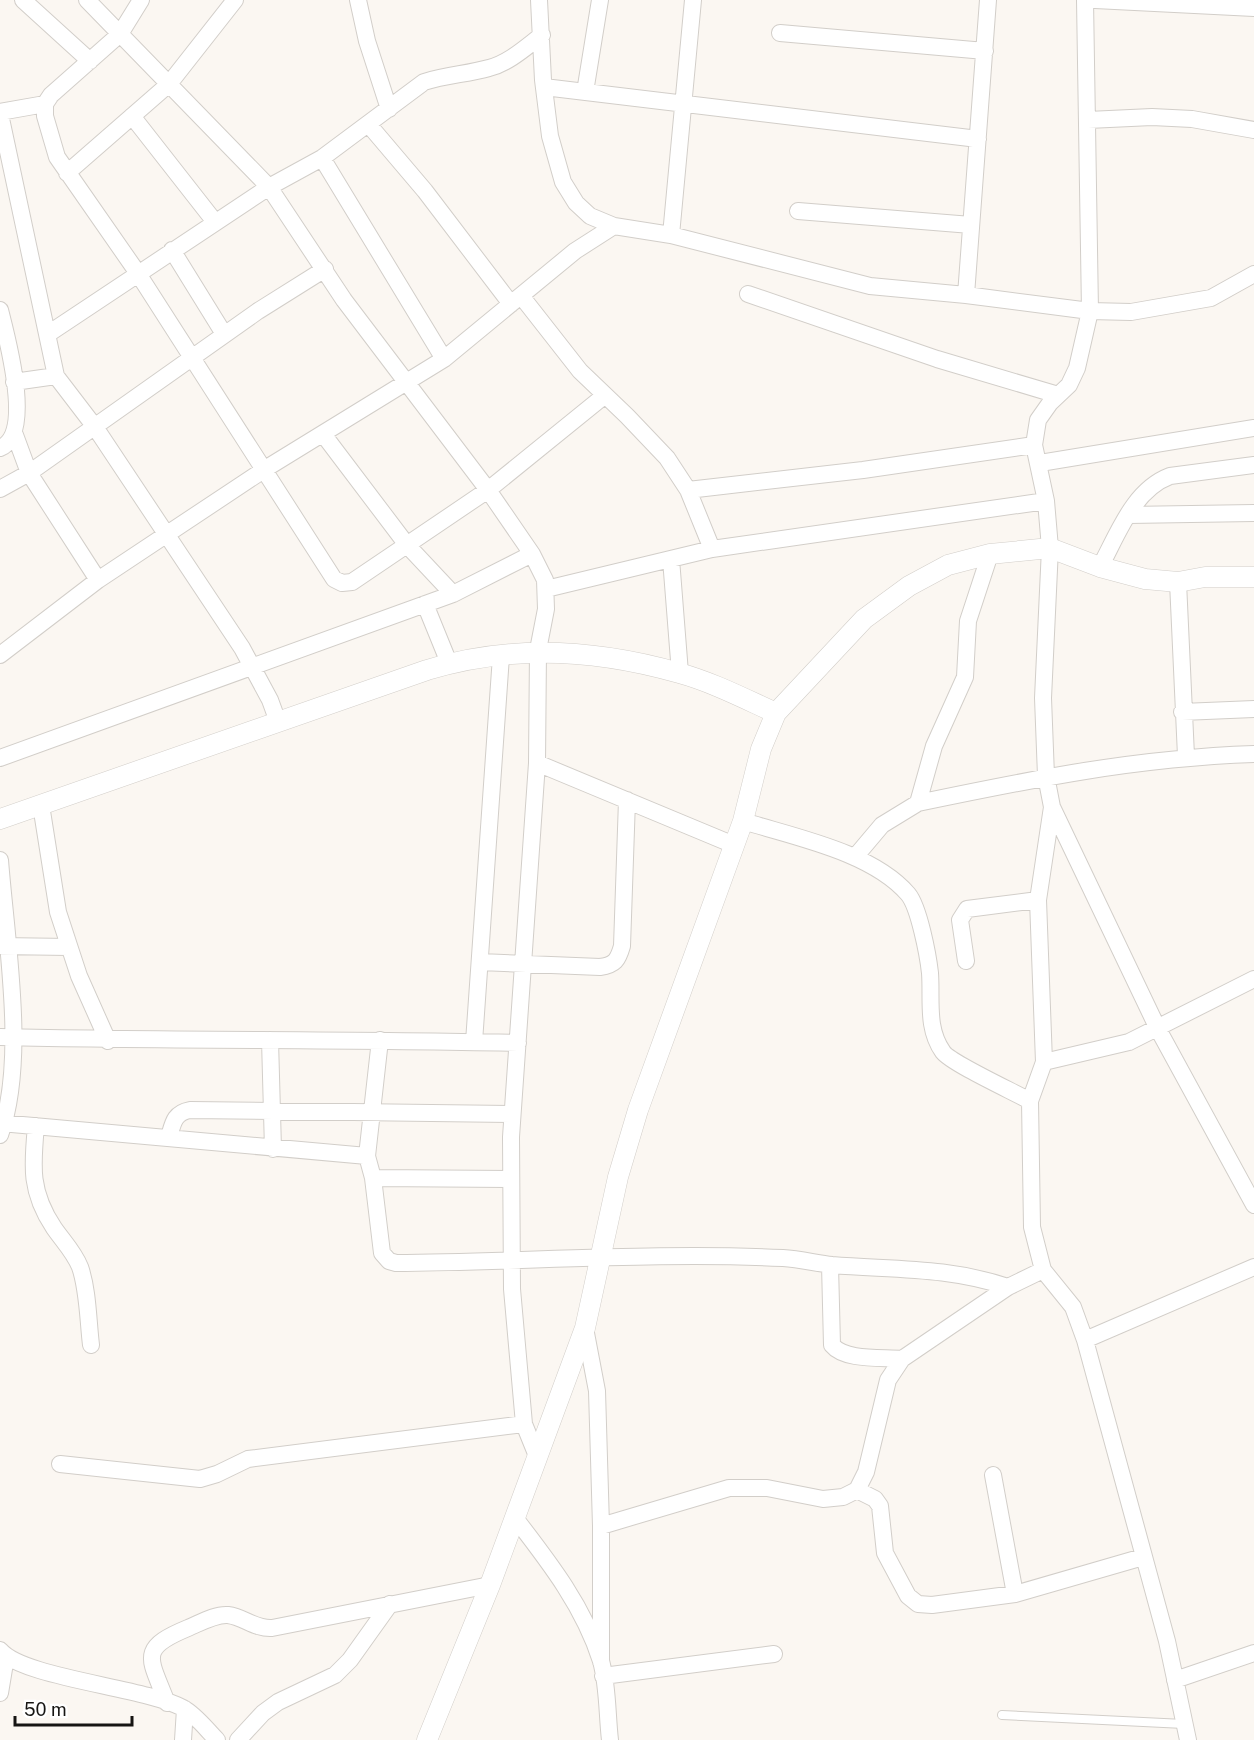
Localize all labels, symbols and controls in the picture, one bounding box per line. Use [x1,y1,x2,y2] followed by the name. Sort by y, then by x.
[15,1689,132,1727] scale bar
[24,1699,67,1720] text: 50 m

